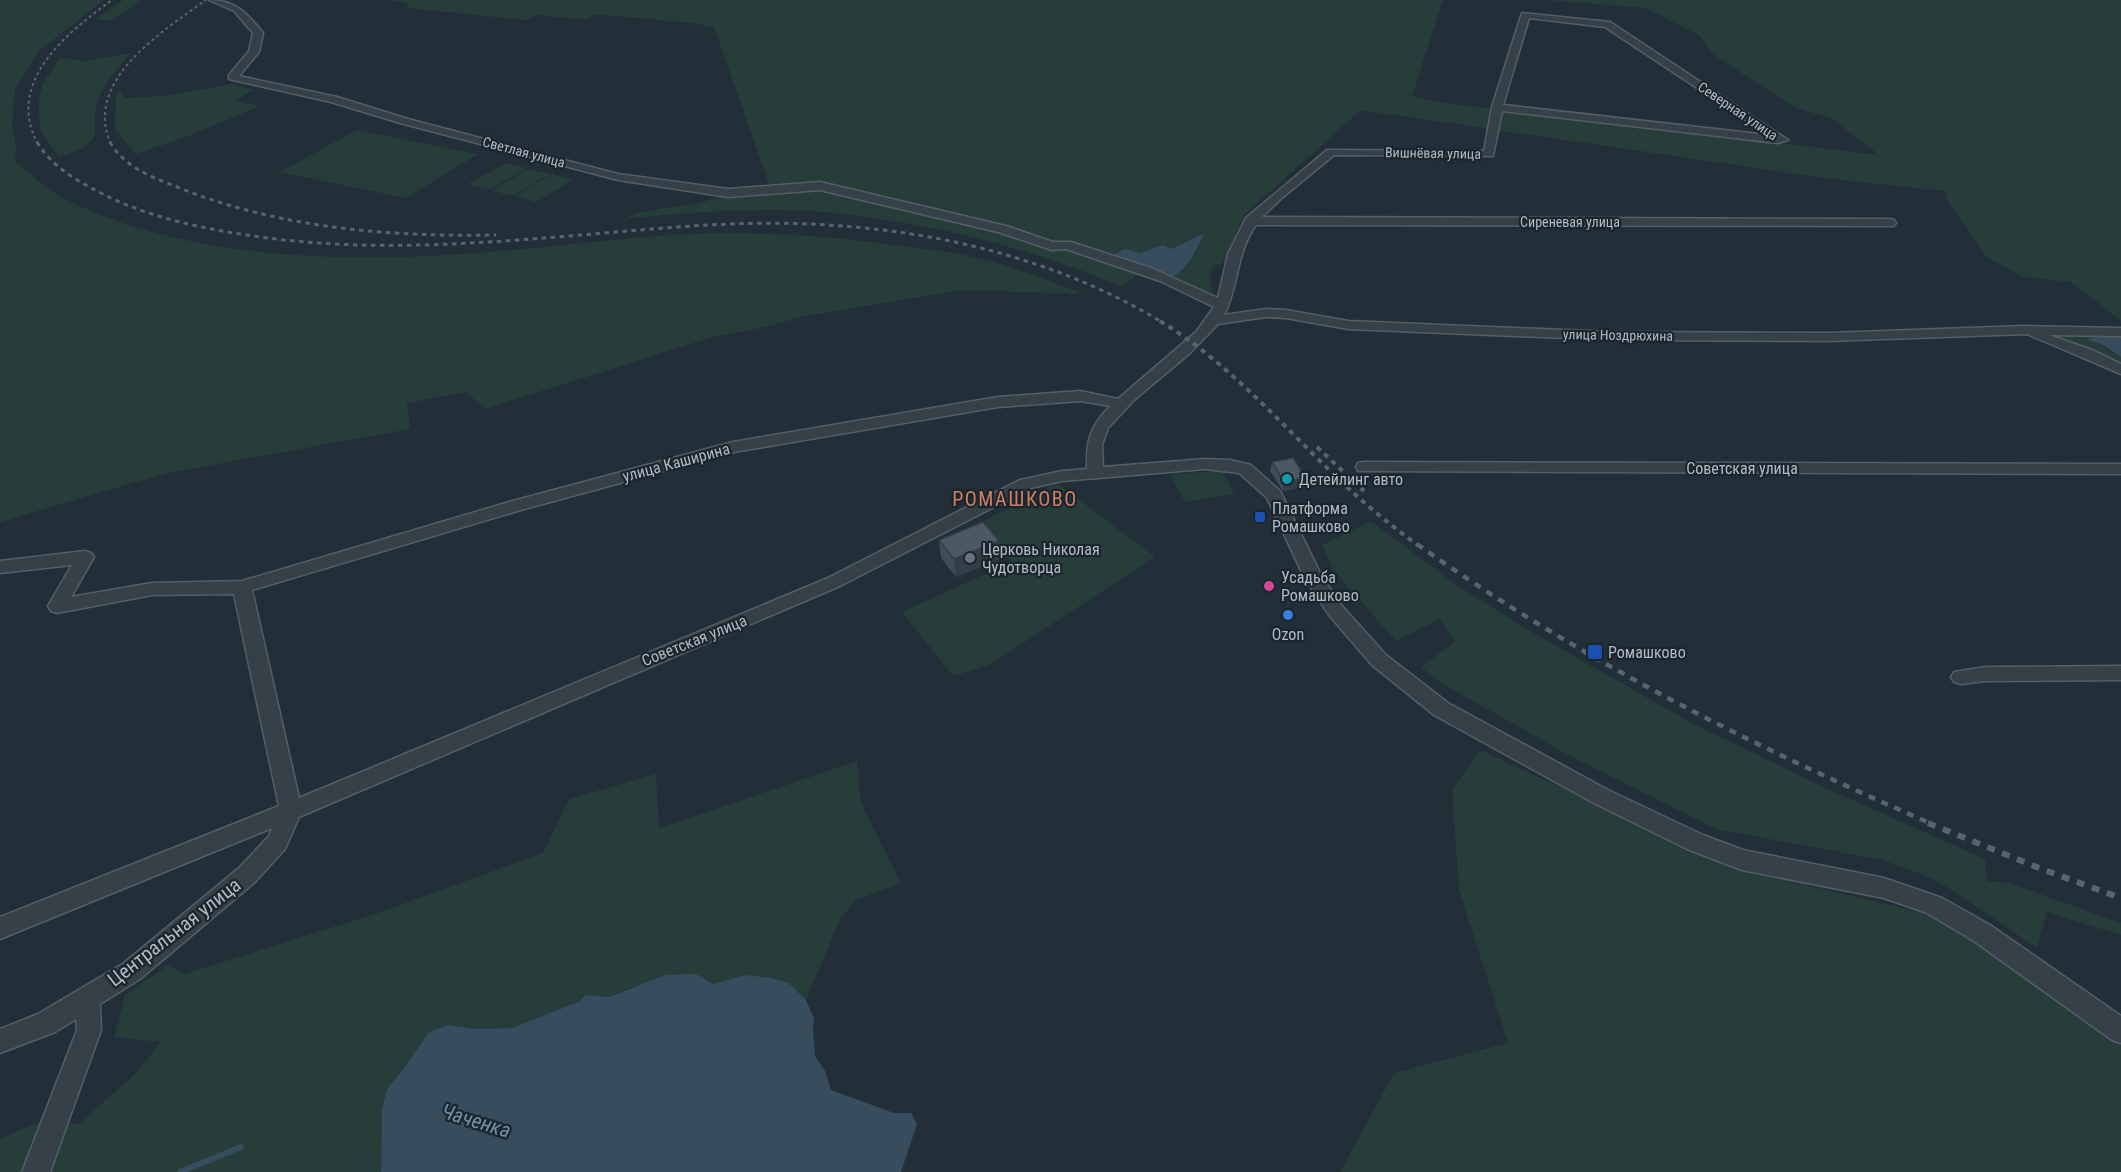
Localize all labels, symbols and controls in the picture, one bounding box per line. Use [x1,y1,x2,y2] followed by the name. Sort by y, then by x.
[1695,78,1781,144] street label: Северная улица
[481,133,567,171] street label: Светлая улица
[1385,144,1481,162] street label: Вишнёвая улица
[1520,214,1620,230] street label: Сиреневая улица
[1563,326,1673,344] street label: улица Ноздрюхина
[620,439,732,486] street label: улица Каширина
[1686,459,1798,478] street label: Советская улица
[1299,470,1403,489] place label: Детейлинг авто
[1280,472,1294,486] marker: Детейлинг авто
[952,487,1078,511] district label: РОМАШКОВО
[1272,499,1350,536] place label: Платформа Ромашково
[1253,510,1267,524] marker: Платформа Ромашково
[982,540,1100,577] place label: Церковь Николая Чудотворца
[963,551,977,565] marker: Церковь Николая Чудотворца
[1281,568,1359,605] place label: Усадьба Ромашково
[1262,579,1276,593] marker: Усадьба Ромашково
[1281,608,1295,622] marker: Ozon
[639,611,749,670] street label: Советская улица
[1272,625,1304,644] place label: Ozon
[1586,643,1604,661] marker: Ромашково
[1608,643,1686,662] place label: Ромашково
[103,873,245,991] street label: Центральная улица
[438,1099,514,1143] water label: Чаченка

